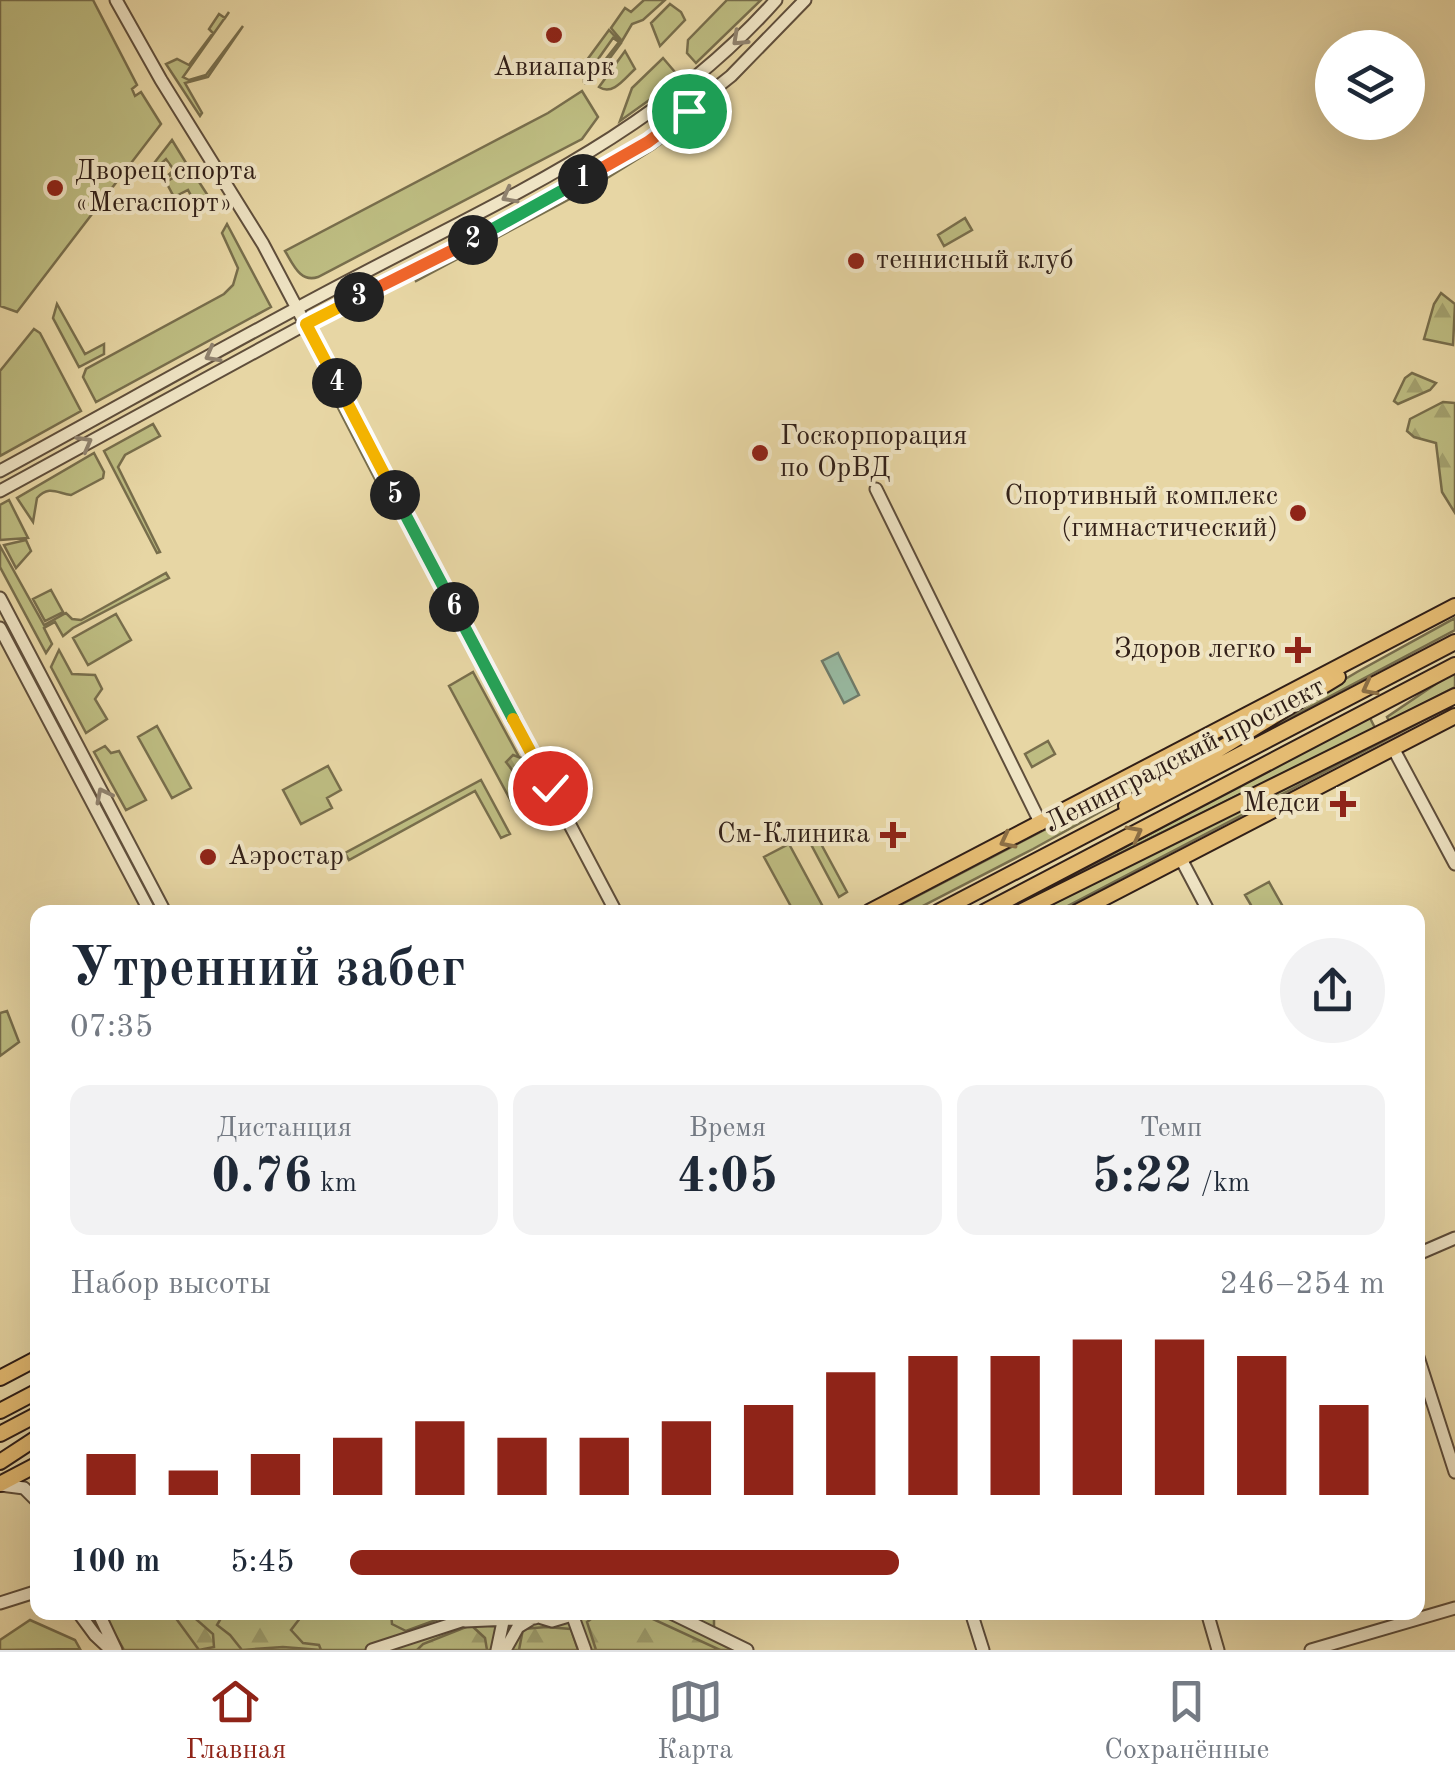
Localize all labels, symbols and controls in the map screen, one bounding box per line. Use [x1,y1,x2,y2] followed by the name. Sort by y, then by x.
[543,24,565,46] marker: Авиапарк
[732,27,751,45] one-way arrow
[1315,30,1425,140] map controls
[1315,30,1425,140] button: layers
[493,54,615,82] place label: Авиапарк
[647,69,732,154] pin
[662,84,717,139] icon: arrive
[558,154,608,204] pin: 1
[75,158,257,218] place label: Дворец спорта «Мегаспорт»
[575,165,591,193] text: 1
[44,177,66,199] marker: Дворец спорта «Мегаспорт»
[501,183,519,203] one-way arrow
[448,215,498,265] pin: 2
[465,226,481,254] text: 2
[876,247,1074,275] place label: теннисный клуб
[845,250,867,272] marker: теннисный клуб
[334,272,384,322] pin: 3
[351,283,367,311] text: 3
[204,343,222,363] one-way arrow
[312,358,362,408] pin: 4
[329,369,345,397] text: 4
[780,423,967,483] place label: Госкорпорация по ОрВД
[74,435,92,455] one-way arrow
[749,442,771,464] marker: Госкорпорация по ОрВД
[370,470,420,520] pin: 5
[387,481,403,509] text: 5
[1004,483,1278,543] place label: Спортивный комплекс (гимнастический)
[1287,502,1309,524] marker: Спортивный комплекс (гимнастический)
[429,582,479,632] pin: 6
[446,593,462,621] text: 6
[1114,636,1276,664] place label: Здоров легко
[1285,637,1311,663] marker: Здоров легко
[1040,673,1330,839] street label: Ленинградский проспект
[1361,676,1379,695] one-way arrow
[508,746,593,831] pin
[523,761,578,816] icon: check
[96,788,115,806] one-way arrow
[1243,790,1320,818] place label: Медси
[1330,791,1356,817] marker: Медси
[717,821,870,849] place label: См-Клиника
[880,822,906,848] marker: См-Клиника
[1125,826,1143,845] one-way arrow
[1000,829,1018,848] one-way arrow
[228,843,344,871] place label: Аэростар
[197,846,219,868] marker: Аэростар
[1280,938,1385,1043] button: share
[70,943,466,998] text: Утренний забег
[70,1012,153,1044] text: 07:35
[216,1115,352,1143] text: Дистанция
[689,1115,766,1143] text: Время
[1140,1115,1202,1143] text: Темп
[211,1153,312,1203] text: 0.76
[677,1153,778,1203] text: 4:05
[1092,1153,1193,1203] text: 5:22
[312,1170,357,1198] text: km
[1193,1170,1250,1198] text: /km
[70,1269,271,1301] text: Набор высоты
[1219,1269,1385,1301] text: 246–254 m
[70,1547,160,1579] text: 100 m
[230,1547,295,1579] text: 5:45
[186,1674,286,1769] tab: Главная
[657,1674,733,1769] tab: Карта
[1104,1674,1269,1769] tab: Сохранённые

